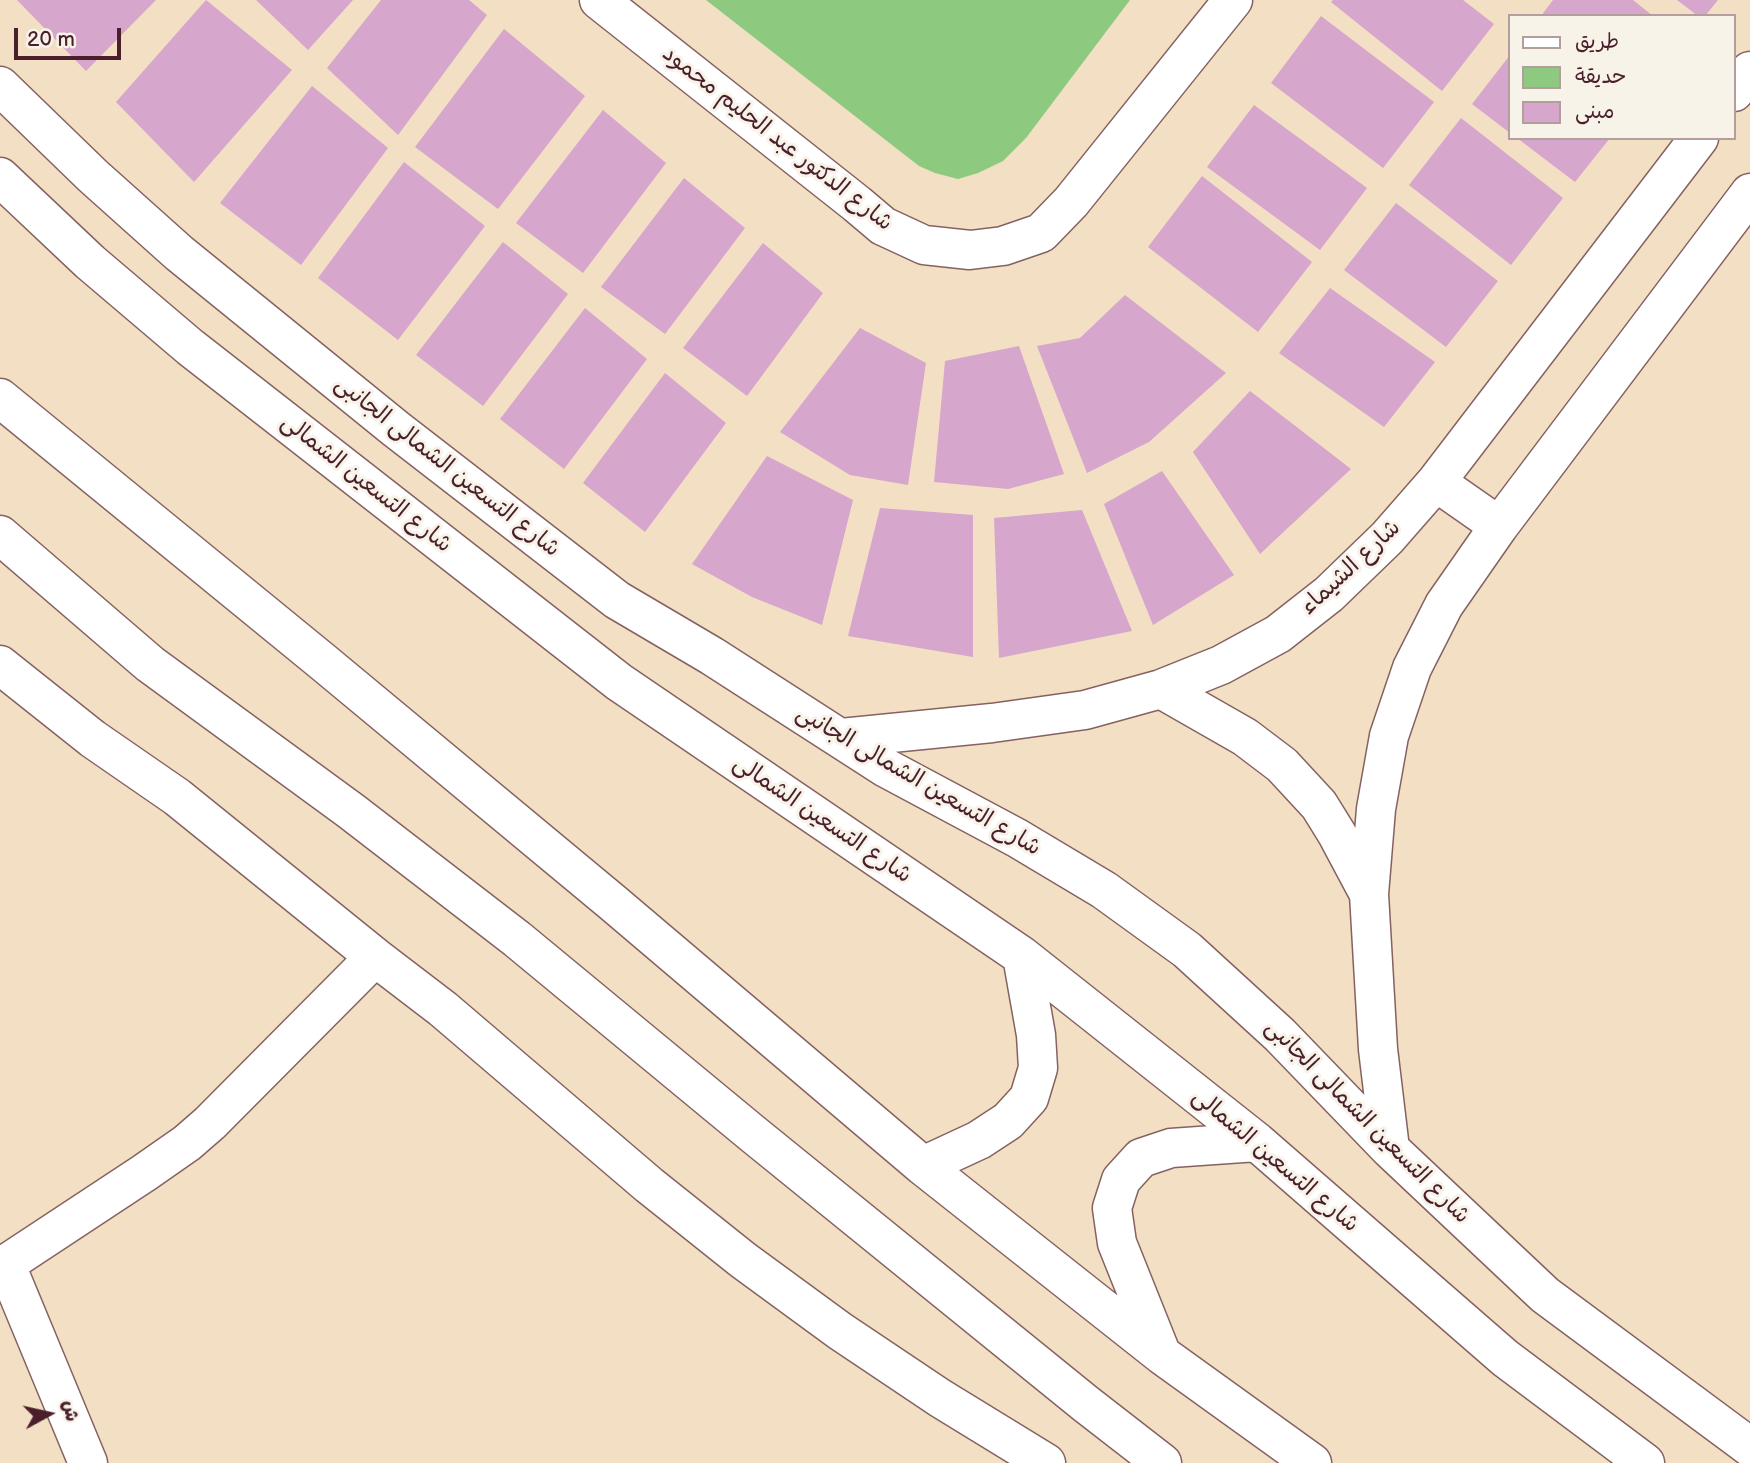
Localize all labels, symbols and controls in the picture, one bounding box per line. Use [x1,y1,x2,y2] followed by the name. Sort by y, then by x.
[18,14,124,58] scale bar
[1508,14,1736,140] legend
[27,27,75,52] text: 20 m
[1575,29,1619,54] text: طريق
[656,40,898,238] street label: شارع الدكتور عبد الحليم محمود
[1575,64,1626,89] text: حديقة
[1575,99,1614,124] text: مبنى
[329,370,565,564] street label: شارع التسعين الشمالى الجانبى
[275,409,457,559] street label: شارع التسعين الشمالى
[1295,515,1407,621] street label: شارع الشيماء
[791,699,1045,863] street label: شارع التسعين الشمالى الجانبى
[728,750,916,890] street label: شارع التسعين الشمالى
[1259,1014,1475,1230] street label: شارع التسعين الشمالى الجانبى
[1186,1083,1364,1239] street label: شارع التسعين الشمالى
[14,1379,84,1449] north arrow
[57,1399,83,1423] text: ش

